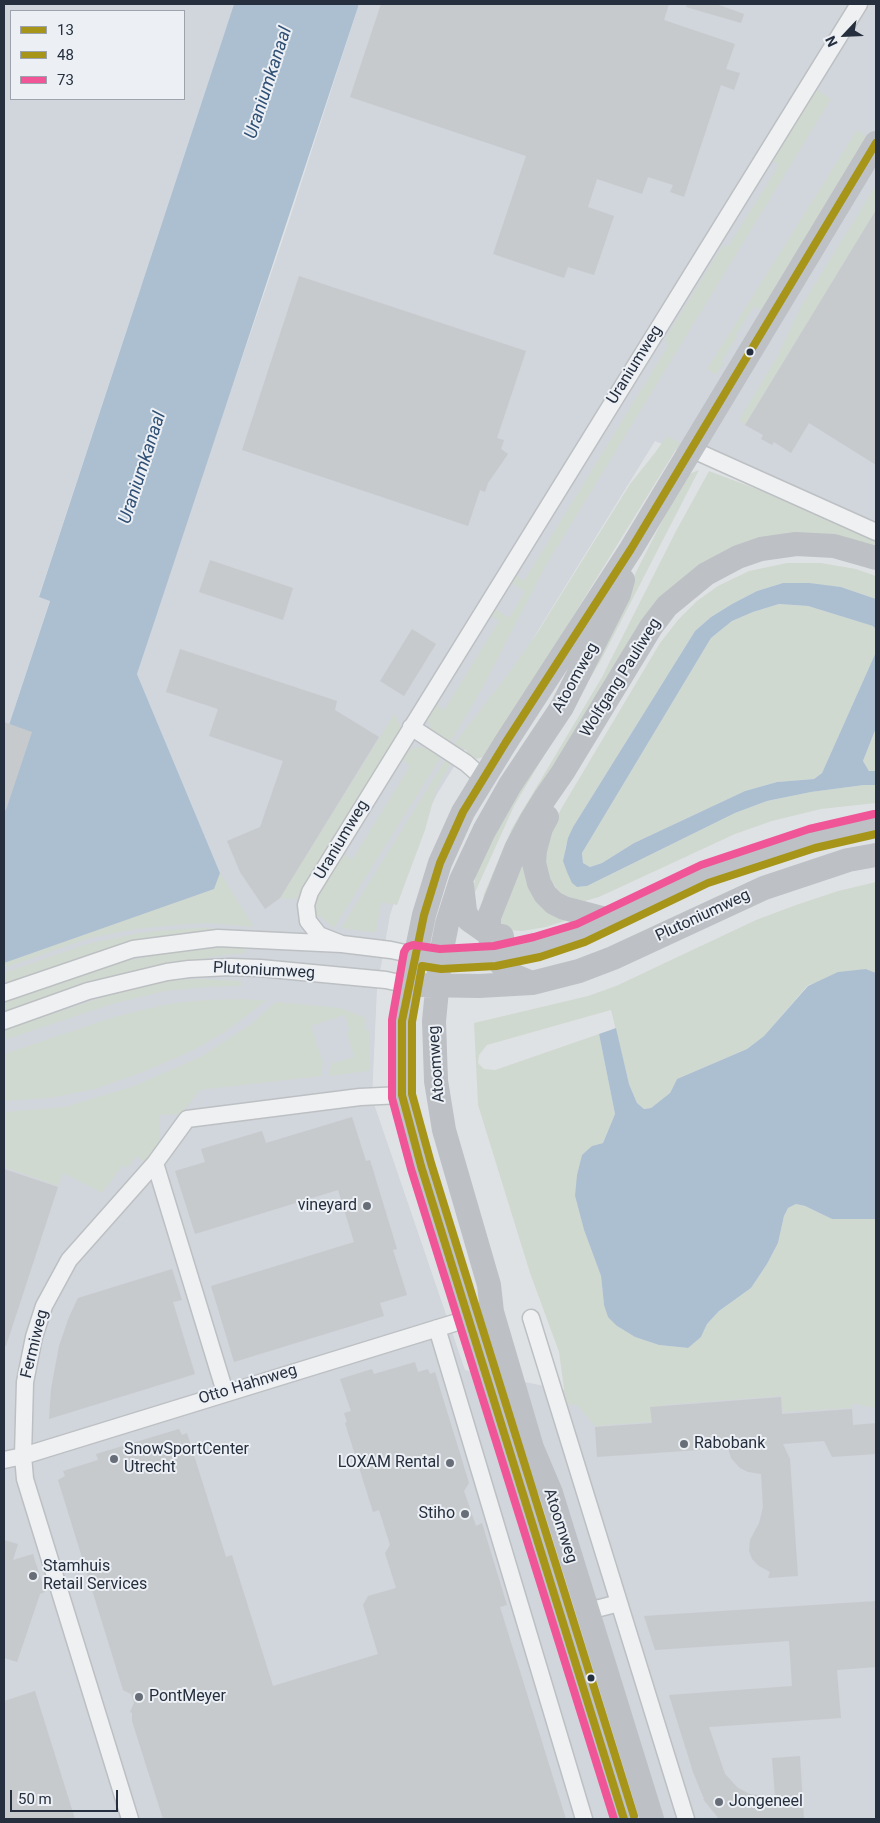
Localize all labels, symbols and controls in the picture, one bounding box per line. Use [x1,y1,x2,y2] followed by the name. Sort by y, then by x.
[10,10,185,100] legend
[820,10,870,60] north arrow
[57,21,74,39] text: 13
[241,24,297,142] water label: Uraniumkanaal
[822,33,841,49] text: N
[57,46,74,64] text: 48
[57,71,74,89] text: 73
[603,322,667,408] street label: Uraniumweg
[745,347,755,357] unlabelled marker
[115,409,171,527] water label: Uraniumkanaal
[577,615,665,741] street label: Wolfgang Pauliweg
[549,640,603,716] street label: Atoomweg
[311,797,373,883] street label: Uraniumweg
[653,886,753,946] street label: Plutoniumweg
[213,959,315,983] street label: Plutoniumweg
[425,1025,449,1103] street label: Atoomweg
[298,1196,357,1216] place label: vineyard
[361,1200,373,1212] marker: vineyard
[17,1308,53,1380] street label: Fermiweg
[197,1361,299,1409] street label: Otto Hahnweg
[694,1434,765,1454] place label: Rabobank
[678,1438,690,1450] marker: Rabobank
[124,1440,249,1478] place label: SnowSportCenter Utrecht
[108,1453,120,1465] marker: SnowSportCenter Utrecht
[338,1453,440,1473] place label: LOXAM Rental
[444,1457,456,1469] marker: LOXAM Rental
[539,1486,581,1566] street label: Atoomweg
[418,1504,455,1524] place label: Stiho
[459,1508,471,1520] marker: Stiho
[43,1557,147,1595] place label: Stamhuis Retail Services
[27,1570,39,1582] marker: Stamhuis Retail Services
[586,1673,596,1683] unlabelled marker
[149,1687,226,1707] place label: PontMeyer
[133,1691,145,1703] marker: PontMeyer
[12,1780,120,1812] scale bar
[18,1790,52,1808] text: 50 m
[729,1792,803,1812] place label: Jongeneel
[713,1796,725,1808] marker: Jongeneel

